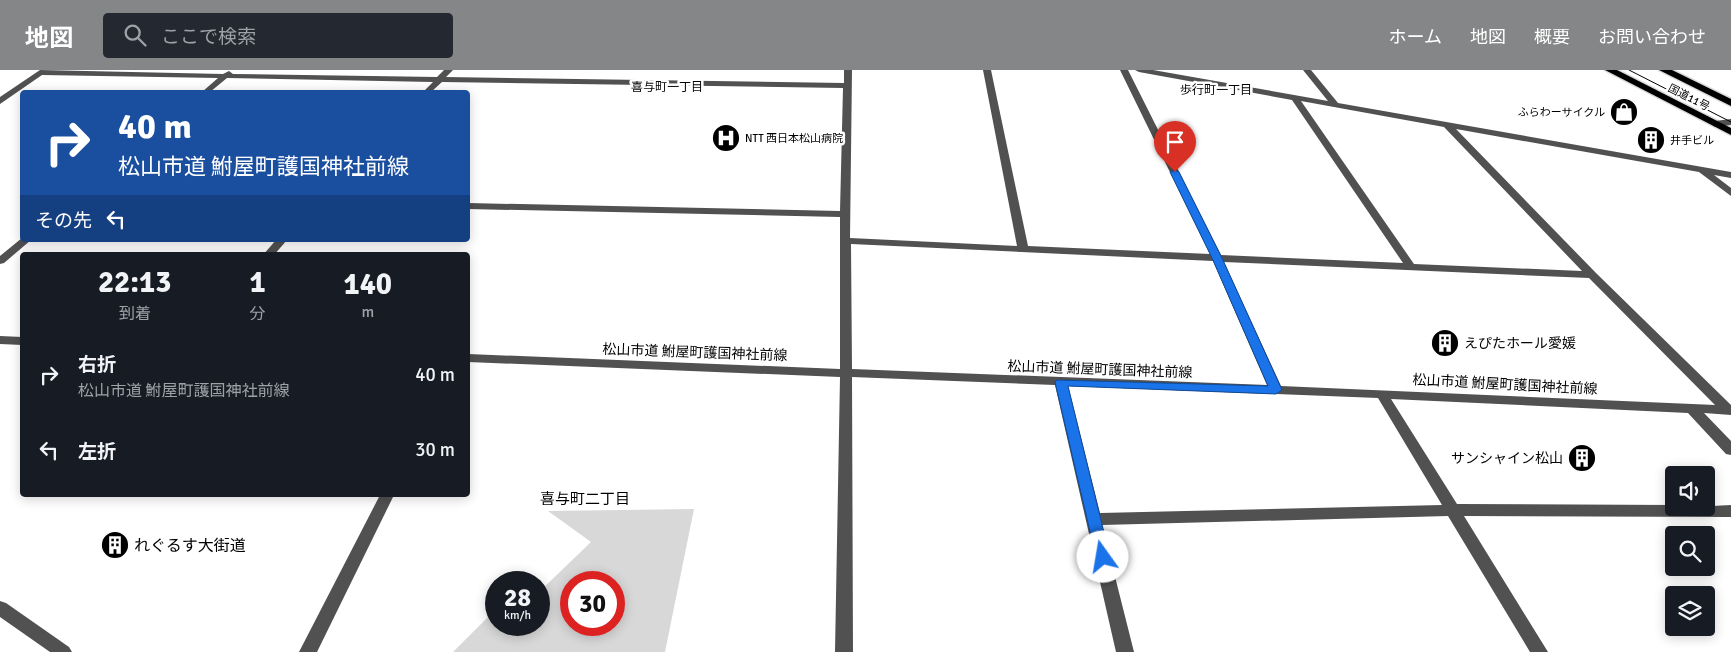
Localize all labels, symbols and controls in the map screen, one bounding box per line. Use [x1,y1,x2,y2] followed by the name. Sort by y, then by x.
[103,13,453,58] search box
[121,21,149,49] icon: search
[25,23,73,53] text: 地図
[161,25,256,49] text: ここで検索
[1389,26,1442,48] text: ホーム
[1470,26,1506,48] text: 地図
[1534,26,1570,48] text: 概要
[1598,26,1706,48] text: お問い合わせ
[631,80,703,95] district label: 喜与町一丁目
[1666,81,1712,113] street label: 国道11号
[1180,83,1252,98] district label: 歩行町一丁目
[1609,97,1639,127] shop icon: ふらわーサイクル
[118,105,192,148] text: 40 m
[1518,106,1605,119] place label: ふらわーサイクル
[35,110,100,175] icon: right
[1154,121,1196,172] pin
[711,123,741,153] hospital icon: NTT 西日本松山病院
[1636,125,1666,155] building icon: 井手ビル
[1161,128,1189,156] icon: arrive
[745,132,843,145] place label: NTT 西日本松山病院
[1670,134,1714,147] place label: 井手ビル
[118,153,409,180] text: 松山市道 鮒屋町護国神社前線
[102,205,130,233] icon: left
[35,209,92,233] text: その先
[98,264,172,301] text: 22:13
[249,264,266,301] text: 1
[343,266,392,303] text: 140
[361,302,374,322] text: m
[119,304,151,324] text: 到着
[249,304,266,324] text: 分
[1430,328,1460,358] building icon: えぴたホール愛媛
[1464,335,1576,352] place label: えぴたホール愛媛
[602,341,788,364] street label: 松山市道 鮒屋町護国神社前線
[78,353,116,377] text: 右折
[1007,358,1193,381] street label: 松山市道 鮒屋町護国神社前線
[35,361,63,389] icon: right
[415,363,455,387] text: 40 m
[1412,371,1598,398] street label: 松山市道 鮒屋町護国神社前線
[78,381,290,401] text: 松山市道 鮒屋町護国神社前線
[35,436,63,464] icon: left
[415,438,455,462] text: 30 m
[78,440,116,464] text: 左折
[1567,443,1597,473] building icon: サンシャイン松山
[1451,450,1563,467] place label: サンシャイン松山
[1665,466,1715,636] map controls
[1665,466,1715,516] button: sound
[540,490,630,508] district label: 喜与町二丁目
[1665,526,1715,576] button: search
[100,530,130,560] building icon: れぐるす大街道
[1076,530,1128,582] position arrow
[134,536,246,556] place label: れぐるす大街道
[560,571,625,636] speed limit sign: 30
[504,582,531,613] text: 28
[1665,586,1715,636] button: layers
[504,608,531,623] text: km/h

